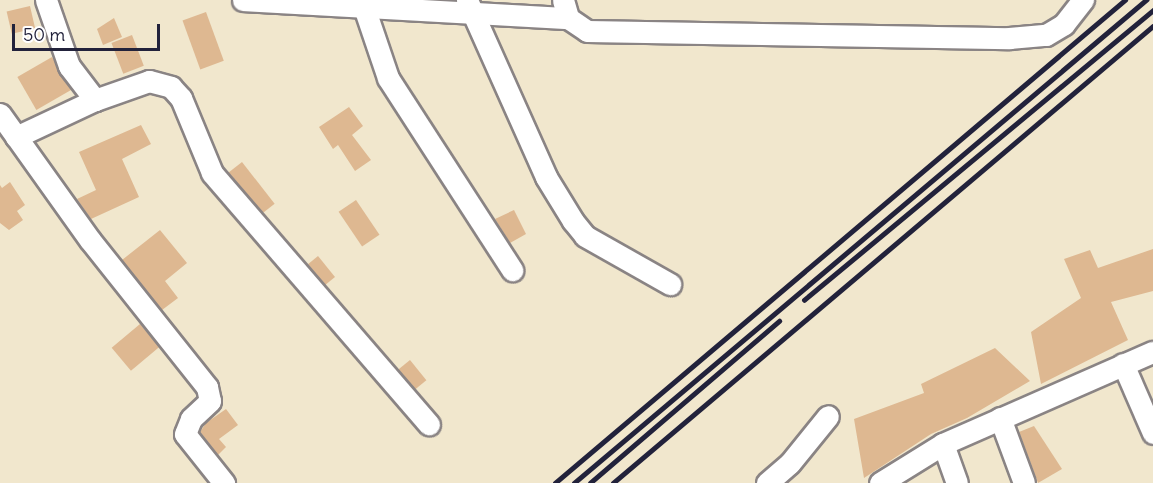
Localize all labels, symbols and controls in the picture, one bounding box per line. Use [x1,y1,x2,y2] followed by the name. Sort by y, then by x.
[15,12,164,50] scale bar
[23,23,65,46] text: 50 m

